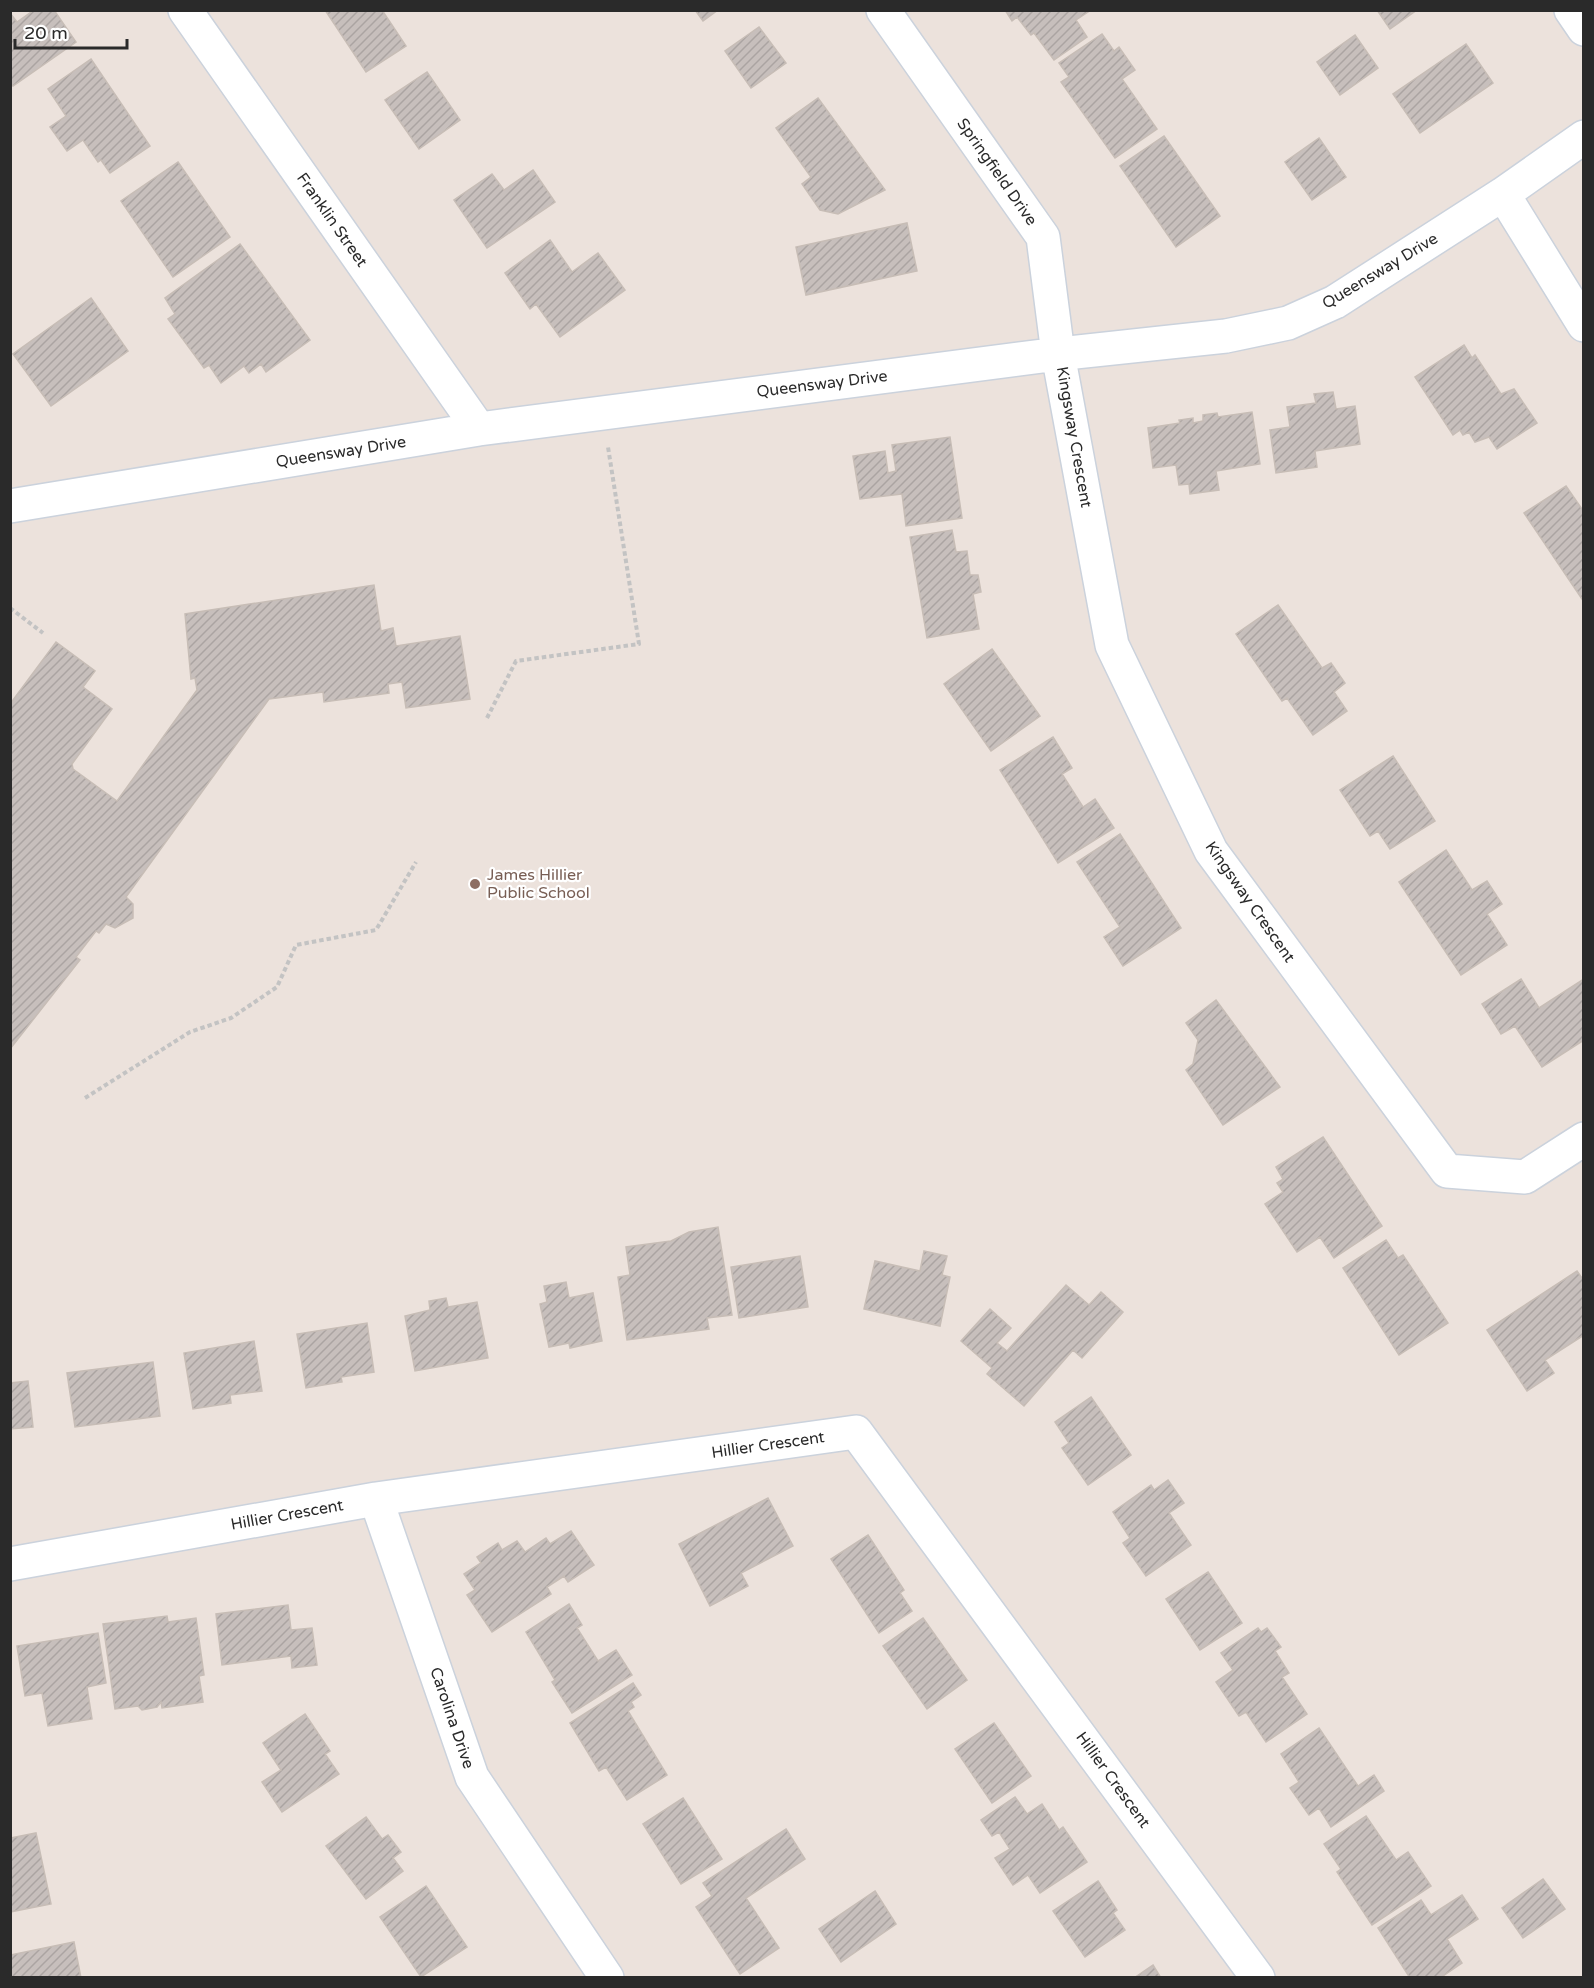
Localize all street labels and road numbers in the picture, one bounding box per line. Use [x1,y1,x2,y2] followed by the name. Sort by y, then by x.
[952,114,1042,230] street label: Springfield Drive
[292,169,372,271] street label: Franklin Street
[1318,229,1442,313] street label: Queensway Drive
[1052,365,1096,509] street label: Kingsway Crescent
[755,366,889,402] street label: Queensway Drive
[274,432,408,472] street label: Queensway Drive
[1201,838,1299,966] street label: Kingsway Crescent
[710,1427,826,1463] street label: Hillier Crescent
[229,1495,345,1535] street label: Hillier Crescent
[425,1665,479,1771] street label: Carolina Drive
[1071,1728,1155,1832] street label: Hillier Crescent

